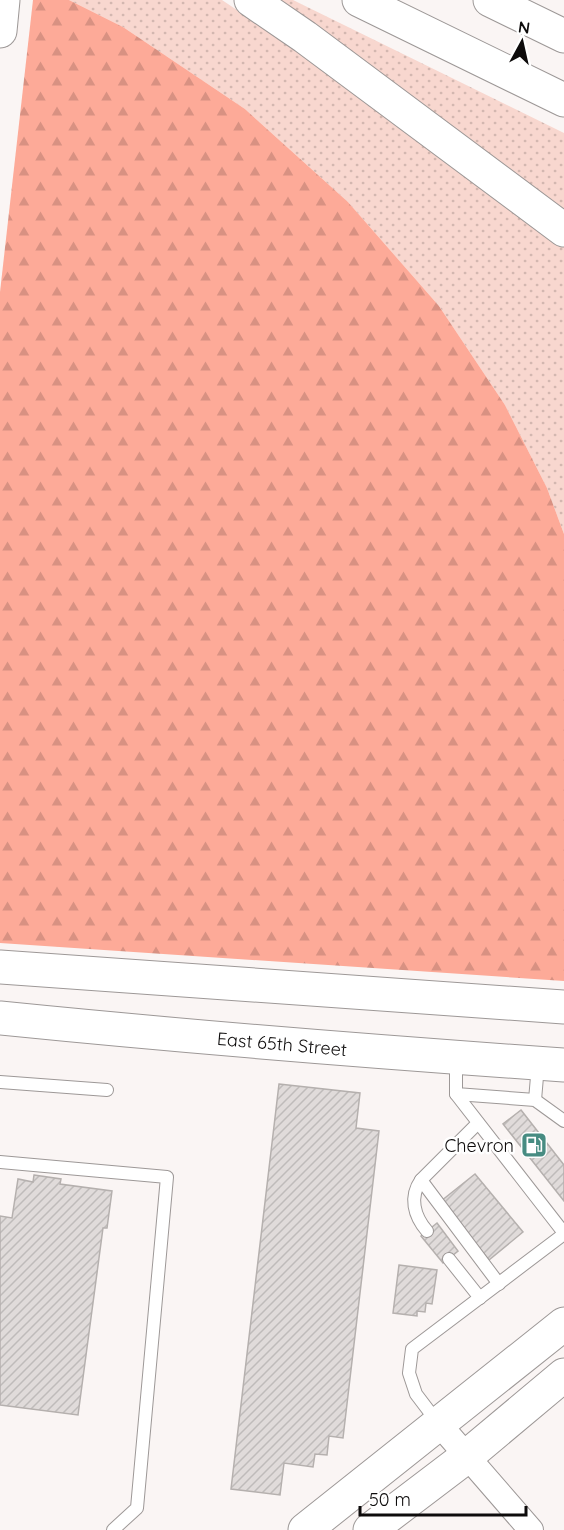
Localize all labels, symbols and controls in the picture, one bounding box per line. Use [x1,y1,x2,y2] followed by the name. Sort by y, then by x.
[492,12,552,72] north arrow
[517,16,531,38] text: N
[216,1027,348,1061] street label: East 65th Street
[519,1130,549,1160] fuel station icon: Chevron
[445,1134,514,1157] place label: Chevron
[360,1479,526,1517] scale bar
[369,1488,411,1511] text: 50 m

